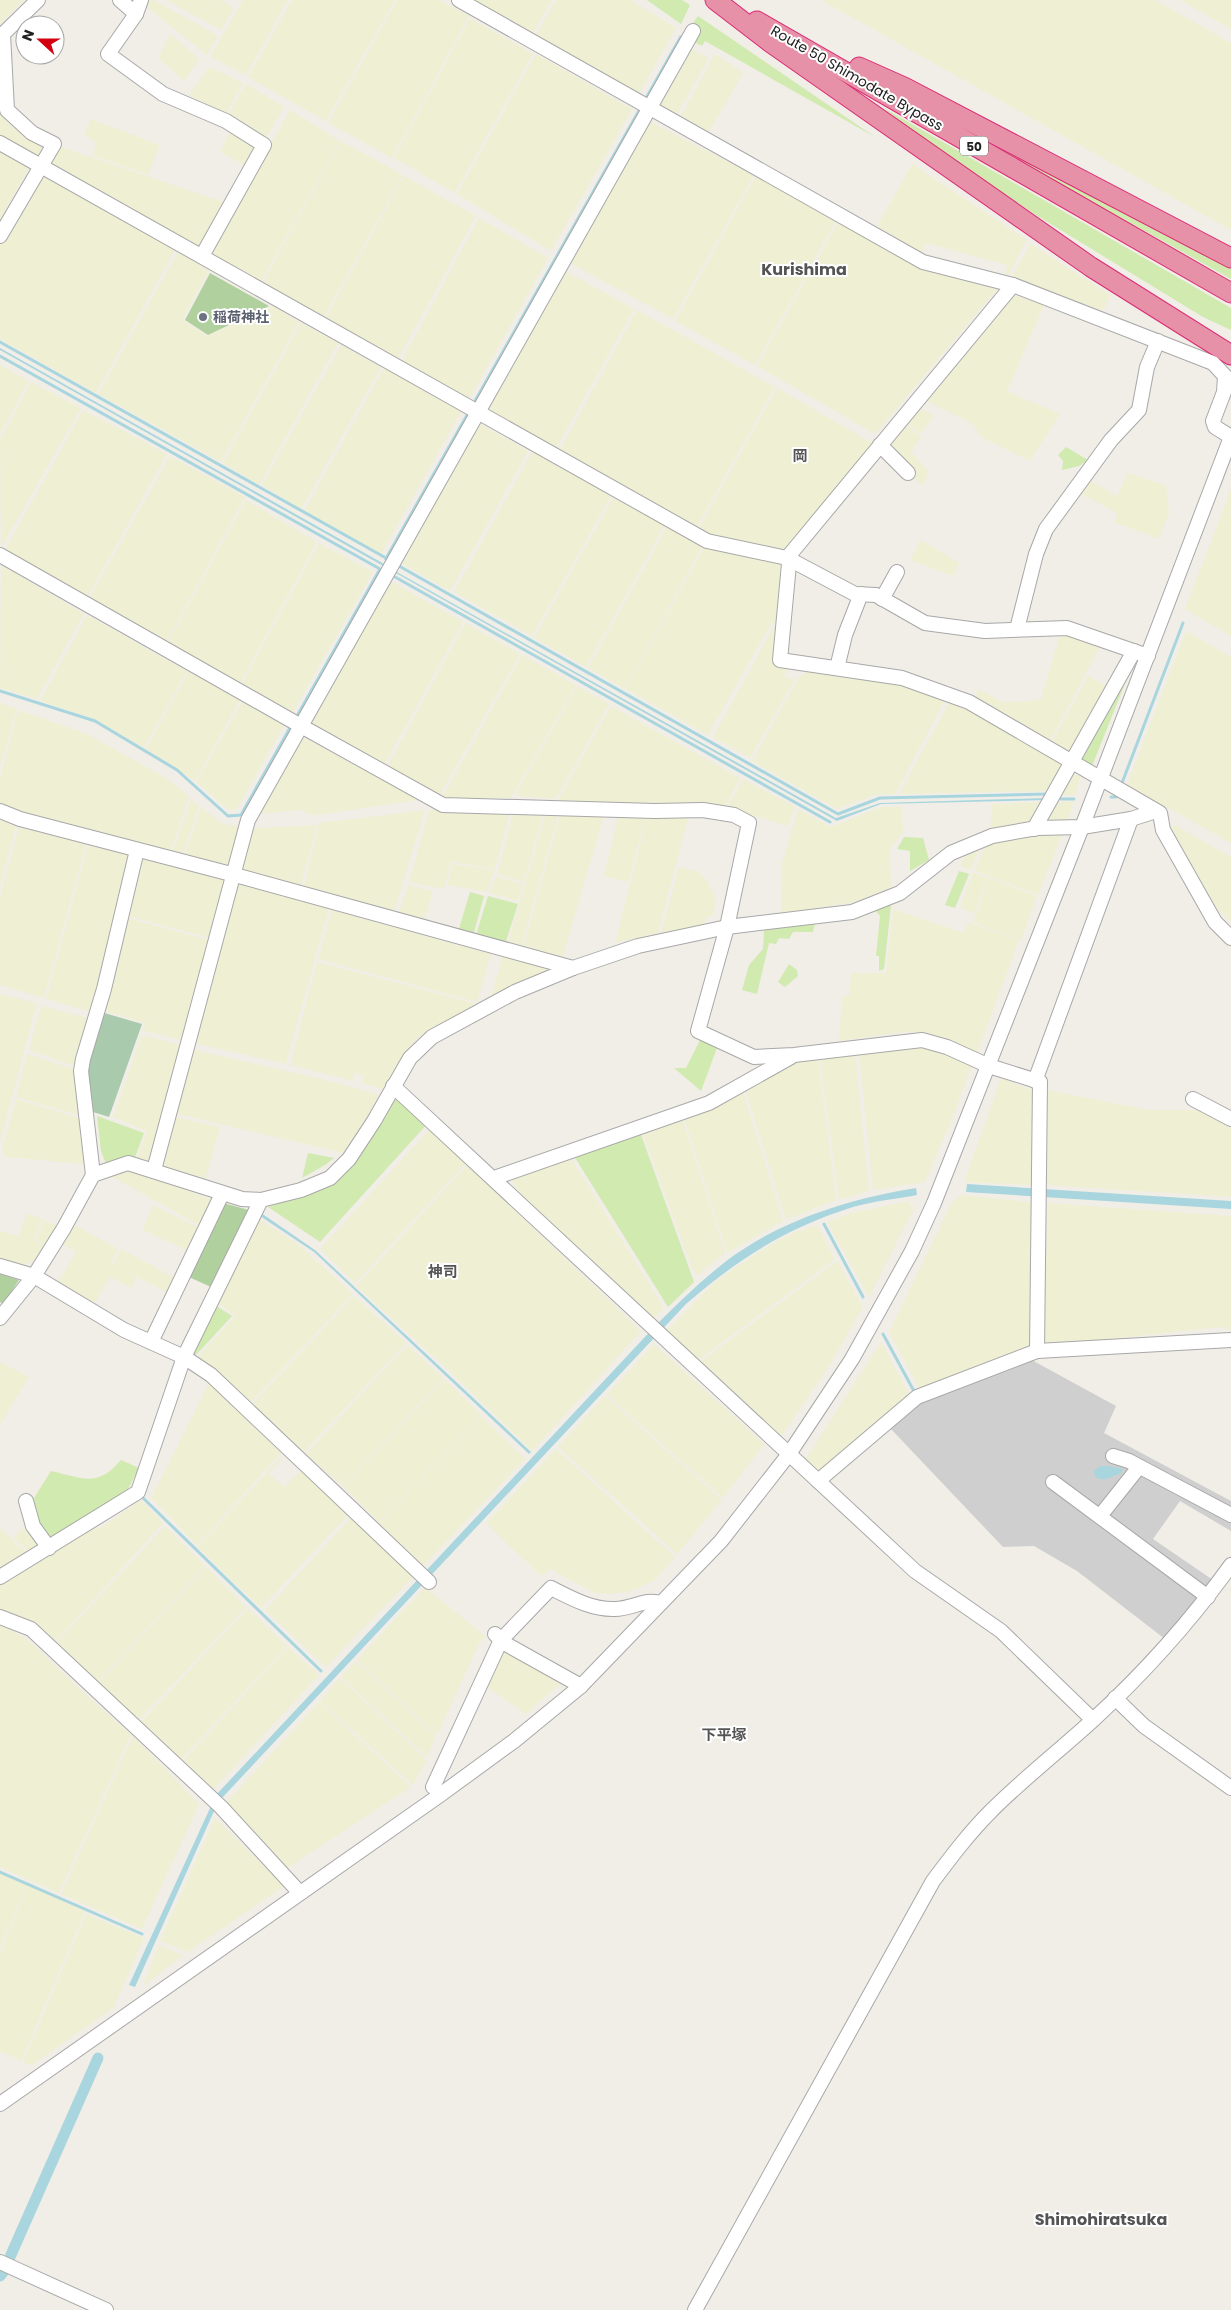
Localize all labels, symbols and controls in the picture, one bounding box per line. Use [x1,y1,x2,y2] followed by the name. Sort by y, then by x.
[15,15,65,65] north arrow
[767,20,947,136] street label: Route 50 Shimodate Bypass
[17,27,39,44] text: N
[960,136,988,156] road number: 50
[761,258,847,281] district label: Kurishima
[213,307,269,327] place label: 稲荷神社
[197,311,209,323] marker: 稲荷神社
[792,445,808,466] district label: 岡
[427,1261,458,1282] district label: 神司
[701,1724,747,1745] district label: 下平塚
[1035,2208,1167,2231] district label: Shimohiratsuka

